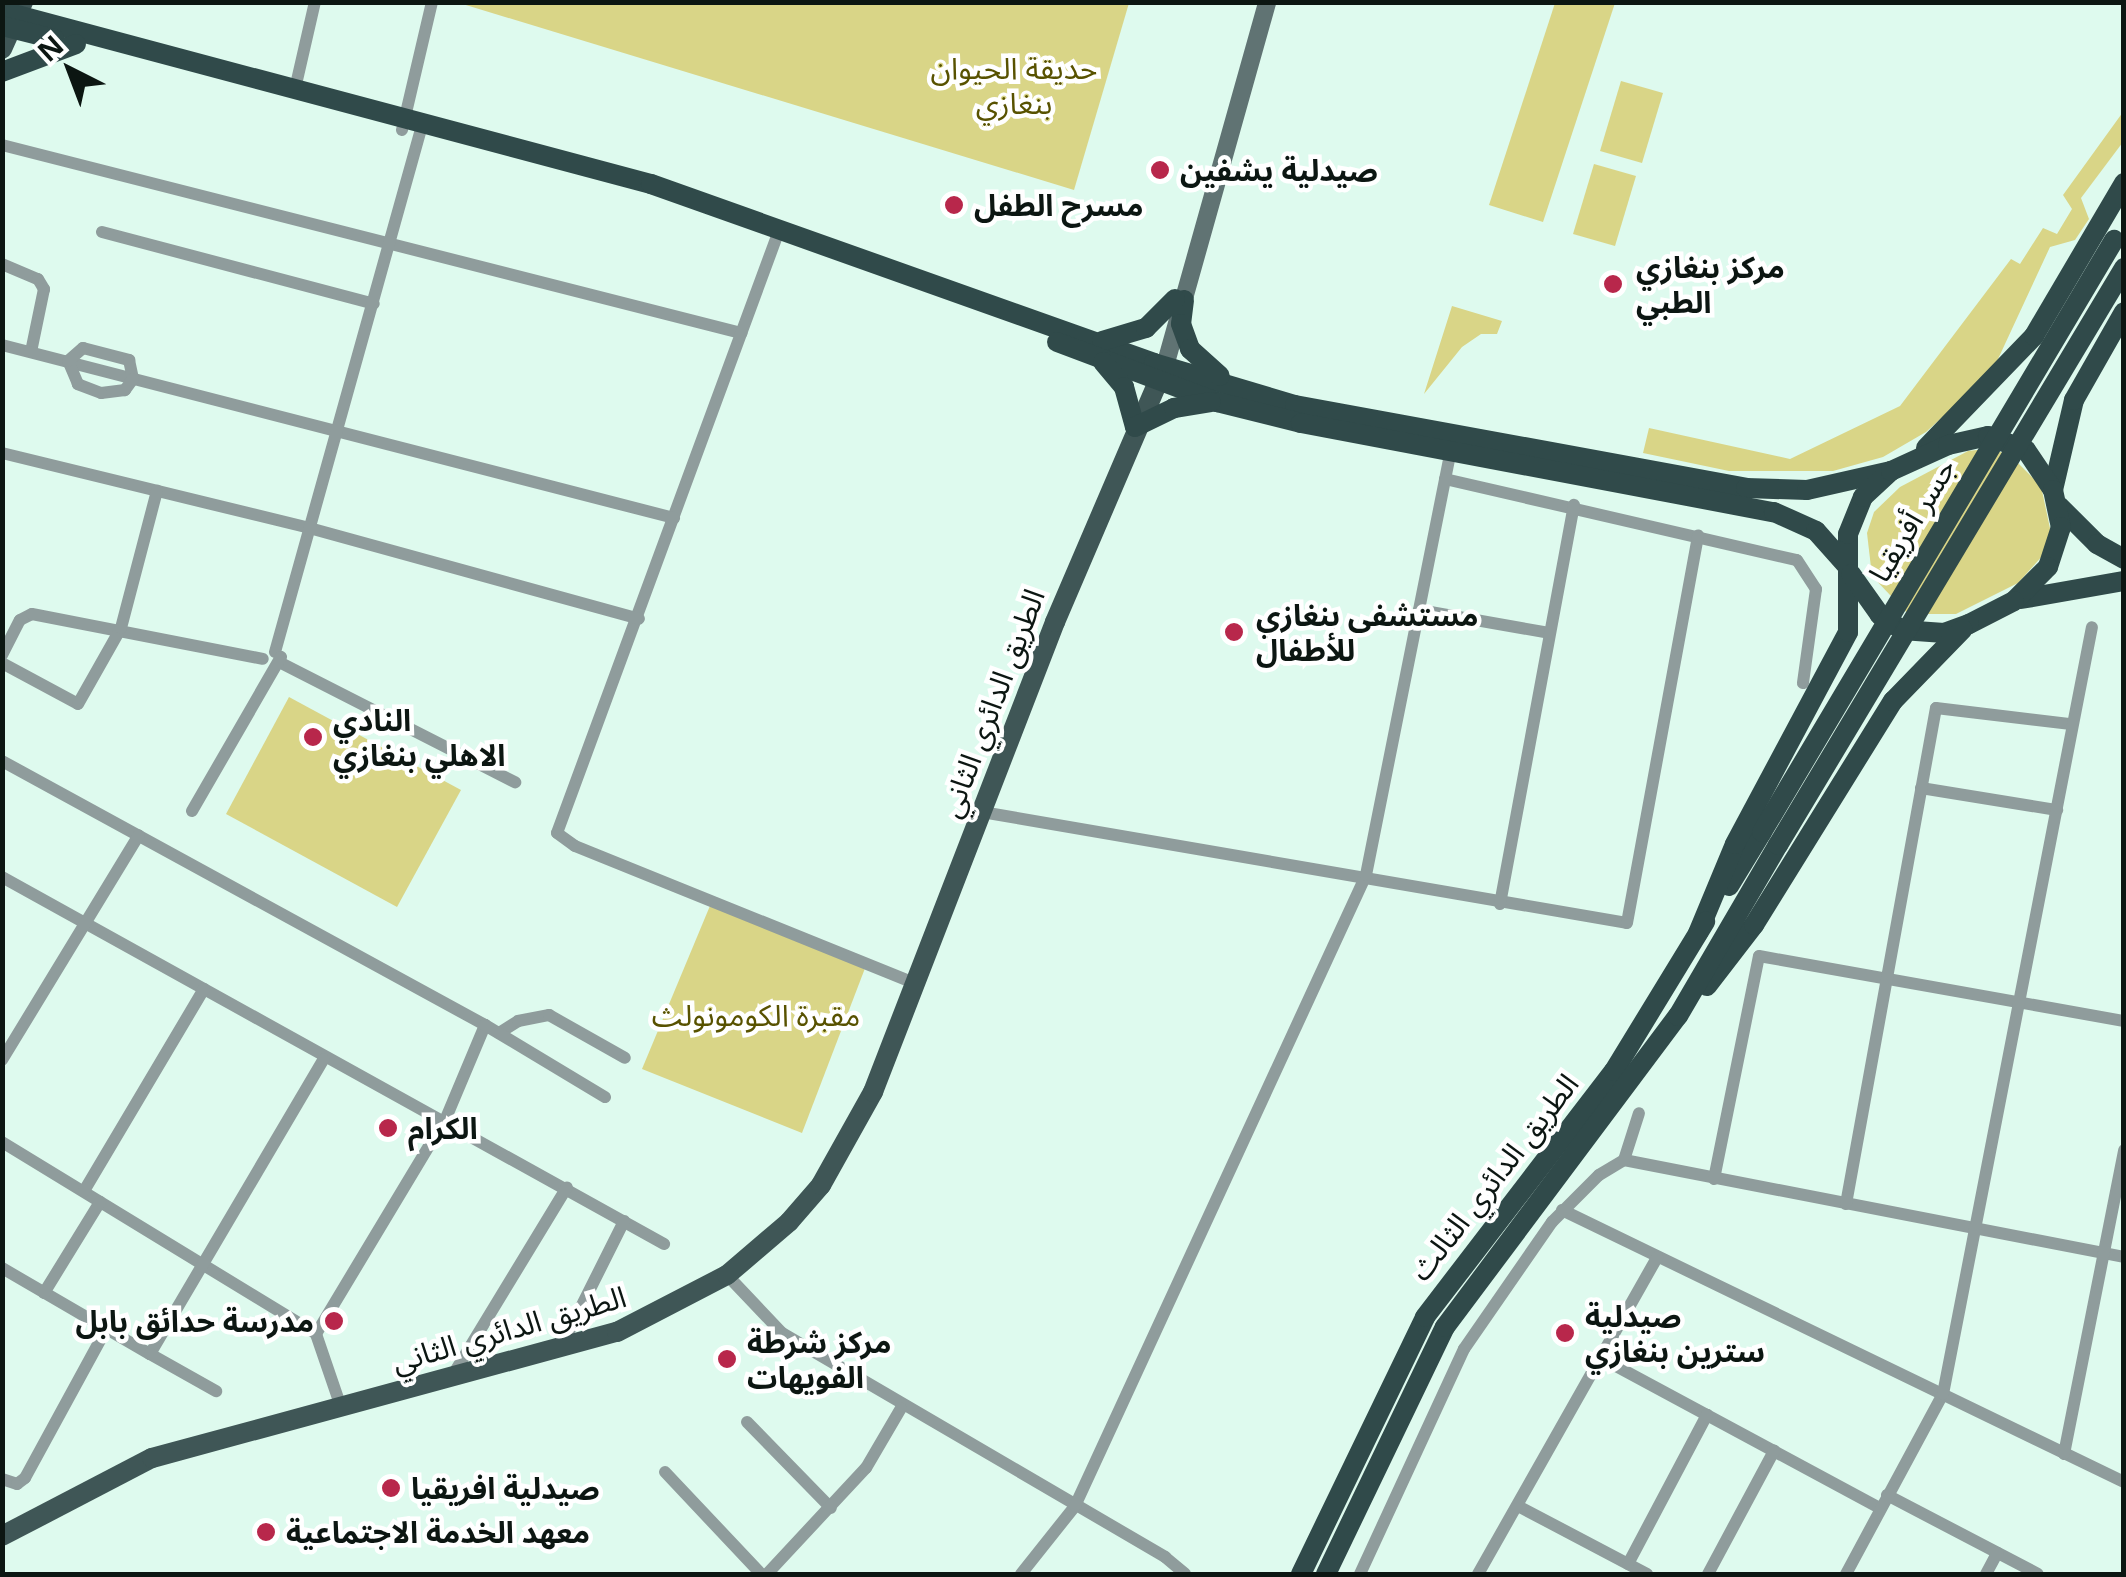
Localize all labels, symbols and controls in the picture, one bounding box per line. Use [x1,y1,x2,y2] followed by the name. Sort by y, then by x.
[20,20,120,120] north arrow
[29,26,71,69] text: N
[931,50,1097,120] park label: حديقة الحيوان بنغازي
[1180,152,1378,188] place label: صيدلية يشفين
[1149,159,1171,181] marker: صيدلية يشفين
[974,187,1143,223] place label: مسرح الطفل
[943,194,965,216] marker: مسرح الطفل
[1636,249,1785,320] place label: مركز بنغازي الطبي
[1600,271,1626,297] marker: مركز بنغازي الطبي
[1861,452,1963,588] street label: جسر أفريقيا
[932,584,1052,822] street label: الطريق الدائري الثاني
[1256,597,1479,668] place label: مستشفى بنغازي للأطفال
[1221,619,1247,645] marker: مستشفى بنغازي للأطفال
[333,702,506,772] place label: النادي الاهلي بنغازي
[302,726,324,748] marker: النادي الاهلي بنغازي
[652,997,860,1033] park label: مقبرة الكومونولث
[1402,1067,1586,1287] street label: الطريق الدائري الثالث
[408,1110,478,1146] place label: الكرام
[377,1117,399,1139] marker: الكرام
[388,1278,630,1380] street label: الطريق الدائري الثاني
[1585,1298,1765,1368] place label: صيدلية سترين بنغازي
[76,1303,314,1339] place label: مدرسة حدائق بابل
[323,1310,345,1332] marker: مدرسة حدائق بابل
[1554,1322,1576,1344] marker: صيدلية سترين بنغازي
[747,1324,892,1394] place label: مركز شرطة الفويهات
[716,1348,738,1370] marker: مركز شرطة الفويهات
[411,1470,600,1506] place label: صيدلية افريقيا
[380,1477,402,1499] marker: صيدلية افريقيا
[286,1514,590,1550] place label: معهد الخدمة الاجتماعية
[255,1521,277,1543] marker: معهد الخدمة الاجتماعية

